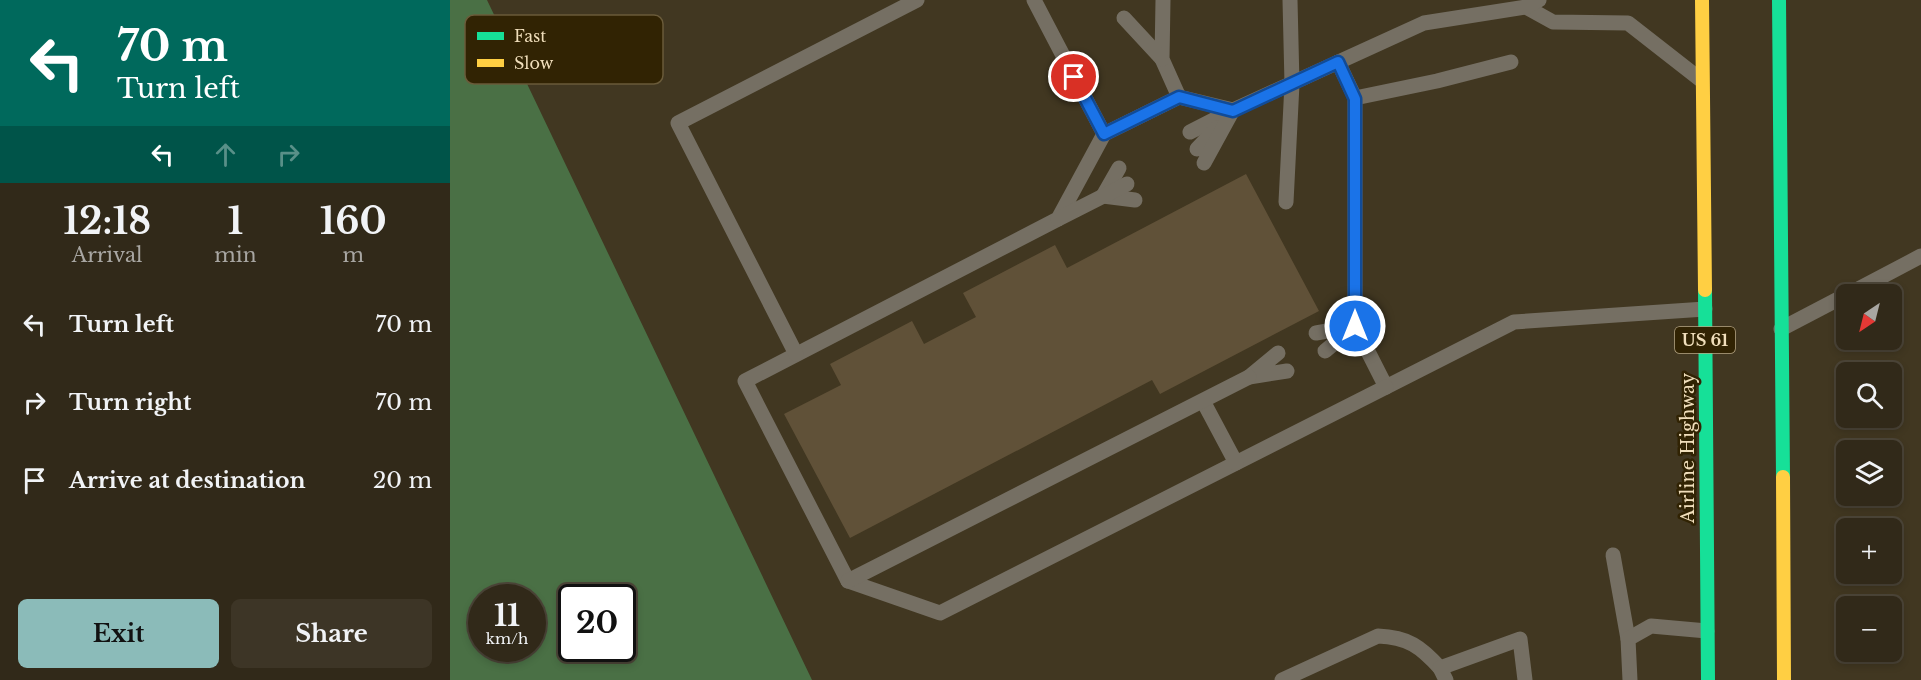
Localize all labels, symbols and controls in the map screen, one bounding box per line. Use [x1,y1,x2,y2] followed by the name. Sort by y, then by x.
[465,15,663,84] legend
[117,20,228,72] text: 70 m
[18,24,96,102] icon: left
[514,26,546,46] text: Fast
[1048,51,1099,102] pin
[514,53,554,73] text: Slow
[1057,60,1090,93] icon: arrive
[117,72,240,105] text: Turn left
[146,138,179,171] icon: left
[209,138,242,171] icon: ahead
[272,138,305,171] icon: right
[63,199,151,244] text: 12:18
[228,199,243,244] text: 1
[320,199,387,244] text: 160
[72,243,143,267] text: Arrival
[214,243,256,267] text: min
[342,243,364,267] text: m
[1836,284,1902,350] north arrow
[1836,284,1902,662] map controls
[1323,294,1387,358] position arrow
[18,308,51,341] icon: left
[69,311,174,338] text: Turn left
[375,311,432,338] text: 70 m
[1675,327,1735,353] road number: US 61
[1836,362,1902,428] button: search
[1677,372,1699,524] street label: Airline Highway
[18,386,51,419] icon: right
[69,389,191,416] text: Turn right
[375,389,432,416] text: 70 m
[1836,440,1902,506] button: layers
[18,464,51,497] icon: arrive
[69,467,306,494] text: Arrive at destination
[373,467,432,494] text: 20 m
[1836,518,1902,584] button: +
[558,584,636,662] speed limit sign: 20
[1836,596,1902,662] button: −
[494,597,520,634] text: 11
[18,599,219,668] button: Exit
[231,599,432,668] button: Share
[486,629,528,648] text: km/h

